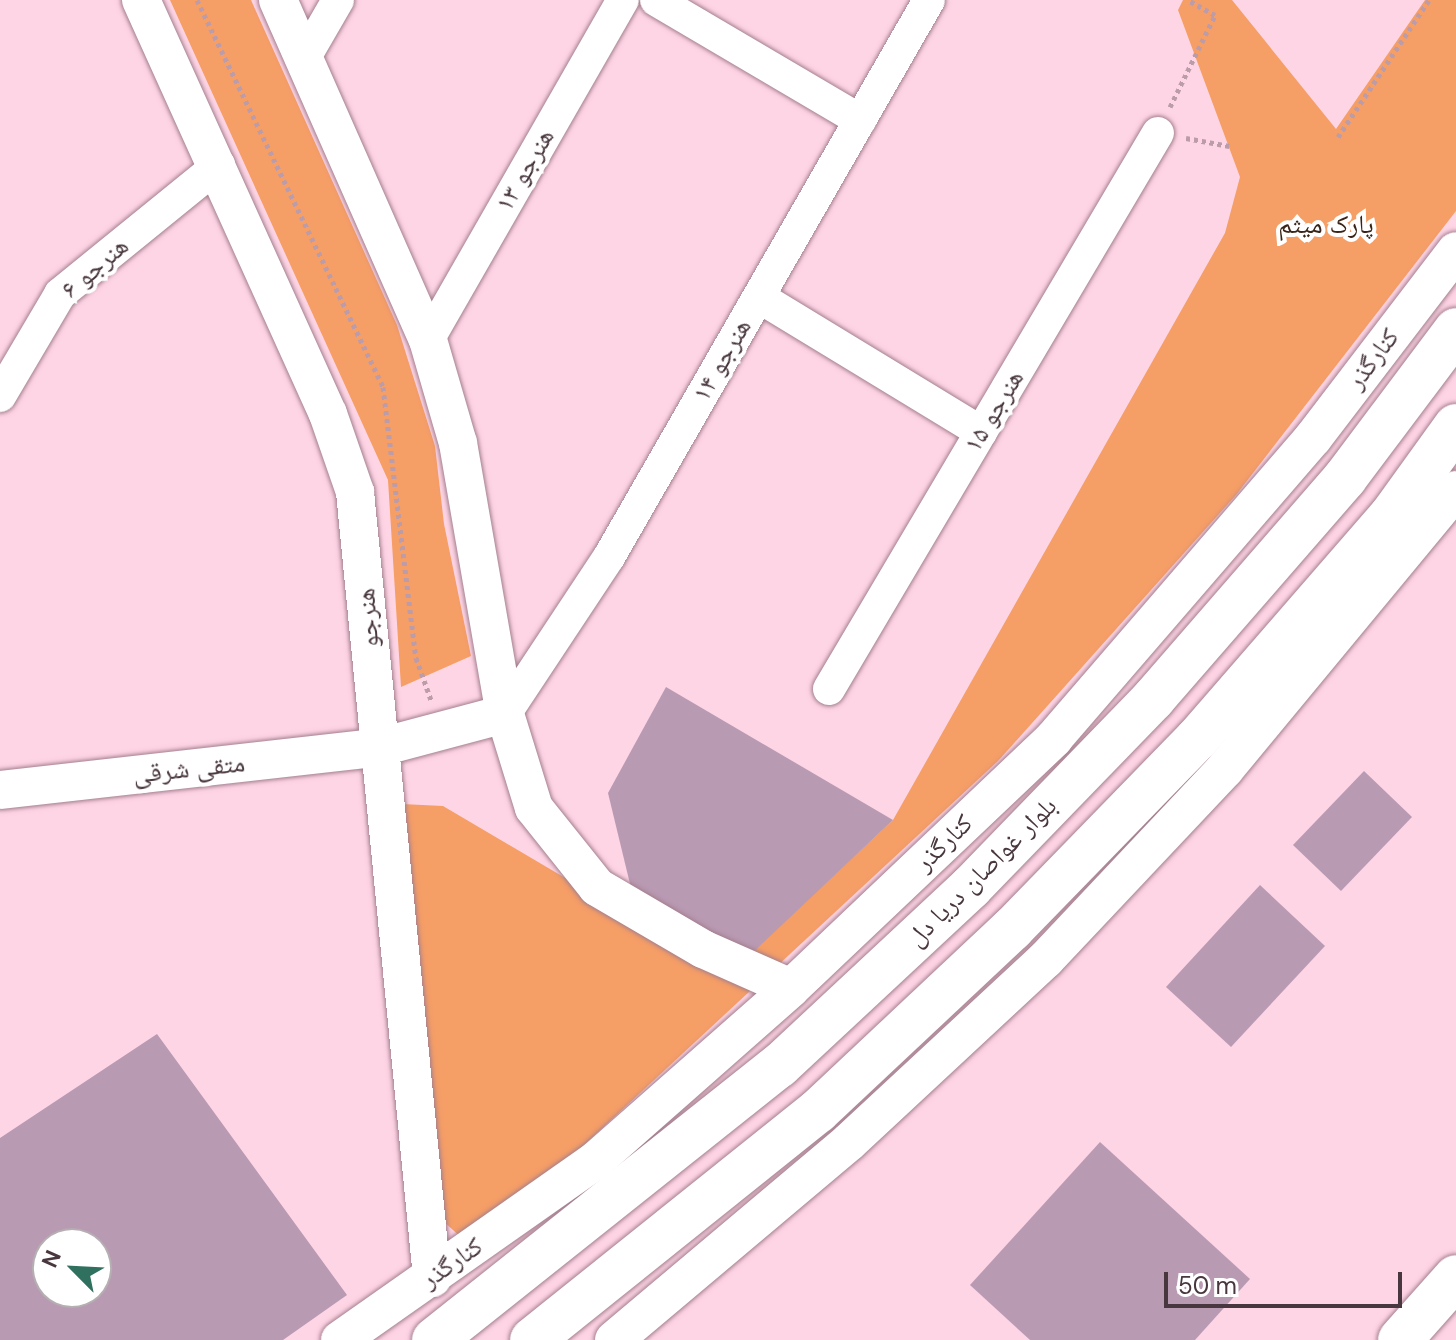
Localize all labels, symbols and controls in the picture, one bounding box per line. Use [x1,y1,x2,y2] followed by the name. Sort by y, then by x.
[489,123,561,217] street label: هنرجو ۱۳
[1278,209,1374,241] park label: پارک میثم
[55,230,135,306] street label: هنرجو ۶
[686,313,758,407] street label: هنرجو ۱۴
[1340,322,1406,396] street label: کنارگذر
[957,364,1031,458] street label: هنرجو ۱۵
[350,587,386,649] street label: هنرجو
[131,748,247,790] street label: متقی شرقی
[901,791,1063,953] street label: بلوار غواصان دریا دل
[909,808,979,878] street label: کنارگذر
[32,1228,112,1308] north arrow
[415,1231,489,1295] street label: کنارگذر
[35,1246,68,1272] text: N
[1168,1256,1406,1306] scale bar
[1178,1270,1237,1301] text: 50 m

